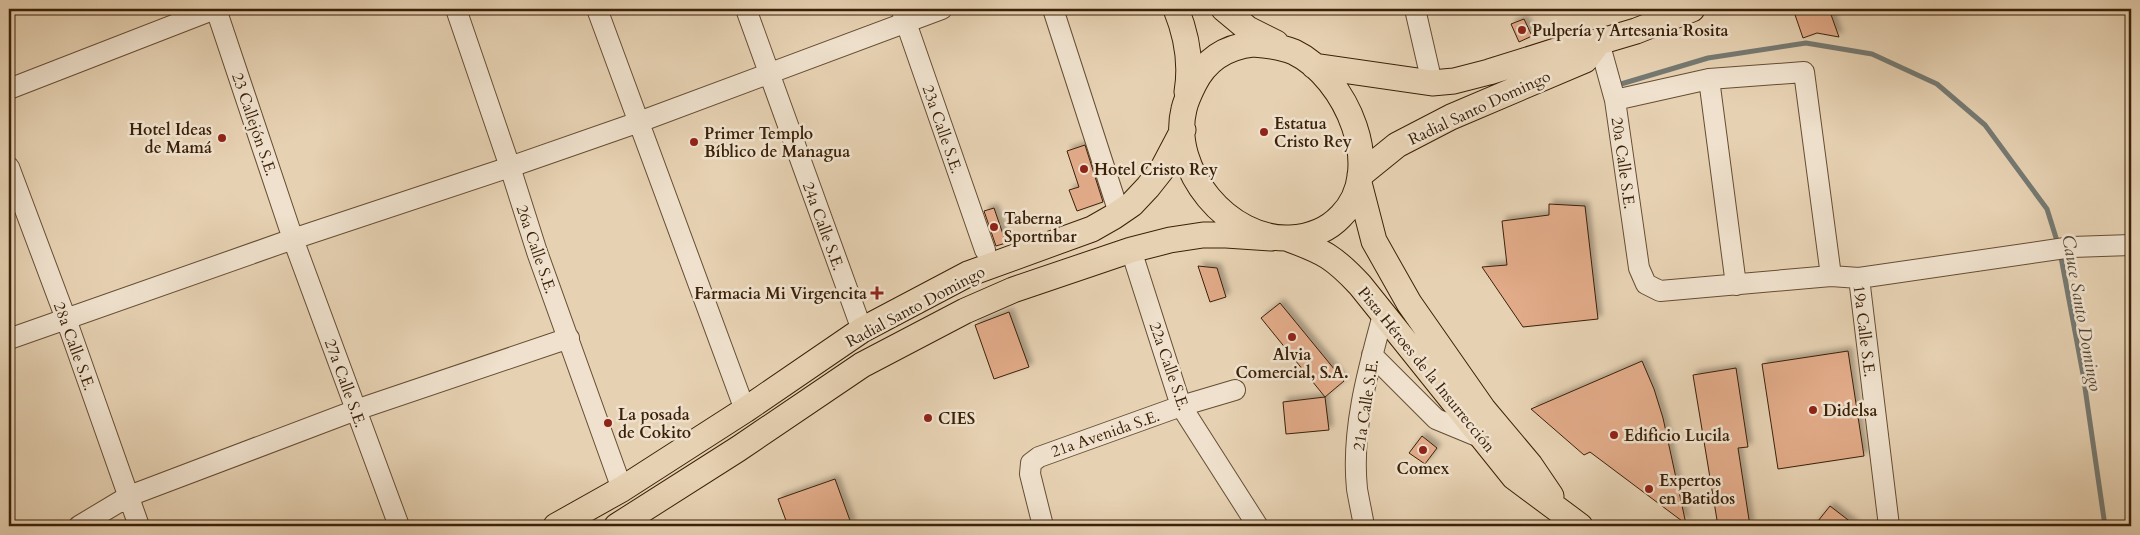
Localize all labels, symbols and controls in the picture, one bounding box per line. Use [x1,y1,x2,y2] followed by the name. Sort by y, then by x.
[1532,20,1729,42] place label: Pulpería y Artesania Rosita
[1516,24,1528,36] marker: Pulpería y Artesania Rosita
[1405,65,1554,151] street label: Radial Santo Domingo
[226,70,282,179] street label: 23 Callejón S.E.
[917,82,968,177] street label: 23a Calle S.E.
[1274,113,1352,153] place label: Estatua Cristo Rey
[1606,116,1640,210] street label: 20a Calle S.E.
[129,119,212,159] place label: Hotel Ideas de Mamá
[704,123,850,163] place label: Primer Templo Bíblico de Managua
[1258,126,1270,138] marker: Estatua Cristo Rey
[216,132,228,144] marker: Hotel Ideas de Mamá
[688,136,700,148] marker: Primer Templo Bíblico de Managua
[1094,159,1218,181] place label: Hotel Cristo Rey
[1078,163,1090,175] marker: Hotel Cristo Rey
[797,179,849,274] street label: 24a Calle S.E.
[511,202,562,297] street label: 26a Calle S.E.
[1004,208,1077,248] place label: Taberna Sportnbar
[988,221,1000,233] marker: Taberna Sportnbar
[2055,233,2108,393] water label: Cauce Santo Domingo
[842,261,989,353] street label: Radial Santo Domingo
[1352,282,1500,457] street label: Pista Héroes de la Insurrección
[694,283,867,305] place label: Farmacia Mi Virgencita
[1847,284,1881,378] street label: 19a Calle S.E.
[871,287,883,299] marker: Farmacia Mi Virgencita
[48,299,100,394] street label: 28a Calle S.E.
[1144,319,1195,414] street label: 22a Calle S.E.
[1286,331,1298,343] marker: Alvia Comercial, S.A.
[319,336,371,431] street label: 27a Calle S.E.
[1235,344,1349,384] place label: Alvia Comercial, S.A.
[1348,358,1384,453] street label: 21a Calle S.E.
[1823,400,1877,422] place label: Didelsa
[618,404,691,444] place label: La posada de Cokito
[1807,404,1819,416] marker: Didelsa
[1048,405,1163,463] street label: 21a Avenida S.E.
[938,408,975,430] place label: CIES
[922,412,934,424] marker: CIES
[602,417,614,429] marker: La posada de Cokito
[1624,425,1730,447] place label: Edificio Lucila
[1608,429,1620,441] marker: Edificio Lucila
[1417,444,1429,456] marker: Comex
[1397,458,1450,480] place label: Comex
[1659,470,1735,510] place label: Expertos en Batidos
[1643,483,1655,495] marker: Expertos en Batidos

